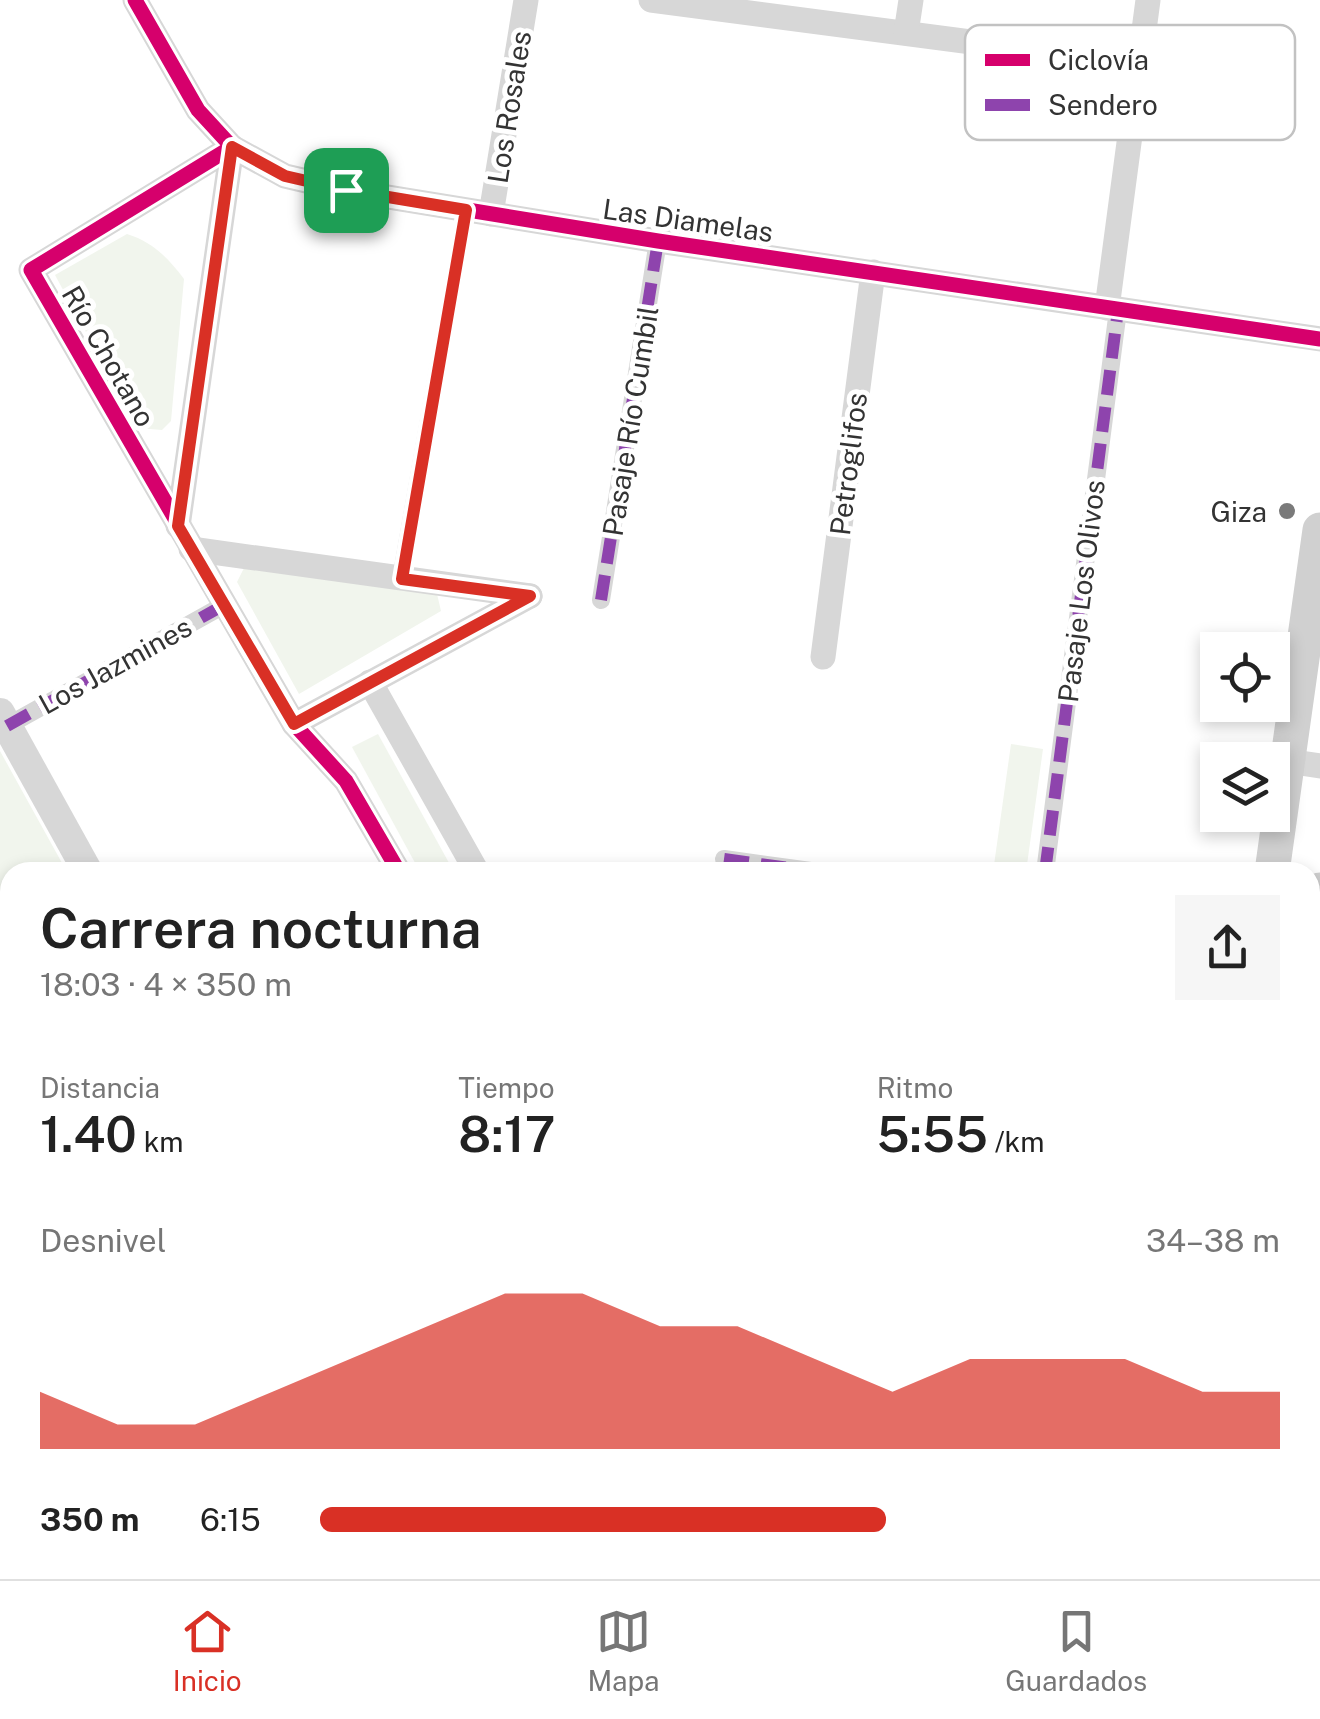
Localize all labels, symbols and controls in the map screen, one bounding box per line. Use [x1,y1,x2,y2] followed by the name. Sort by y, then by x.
[965,25,1295,140] legend
[481,28,537,186] street label: Los Rosales
[1048,43,1149,76] text: Ciclovía
[1048,88,1158,121] text: Sendero
[304,148,389,233] pin
[319,163,374,218] icon: arrive
[601,192,775,248] street label: Las Diamelas
[55,280,163,432] street label: Río Chotano
[596,304,664,538] street label: Pasaje Río Cumbil
[823,391,873,537] street label: Petroglifos
[1051,478,1111,704] street label: Pasaje Los Olivos
[1210,495,1267,528] place label: Giza
[1276,500,1298,522] marker: Giza
[33,609,197,721] street label: Los Jazmines
[1200,632,1290,832] map controls
[1200,632,1290,722] button: locate
[1200,742,1290,832] button: layers
[1175,895,1280,1000] button: share
[40,896,482,960] text: Carrera nocturna
[40,966,292,1003] text: 18:03 · 4 × 350 m
[40,1071,160,1104] text: Distancia
[458,1071,554,1104] text: Tiempo
[877,1071,953,1104] text: Ritmo
[40,1104,137,1163] text: 1.40
[458,1104,555,1163] text: 8:17
[877,1104,988,1163] text: 5:55
[137,1125,184,1158] text: km
[988,1125,1045,1158] text: /km
[40,1222,166,1259] text: Desnivel
[1146,1222,1280,1259] text: 34–38 m
[40,1501,139,1538] text: 350 m
[200,1501,261,1538] text: 6:15
[173,1604,242,1697] tab: Inicio
[587,1604,660,1697] tab: Mapa
[1005,1604,1147,1697] tab: Guardados

